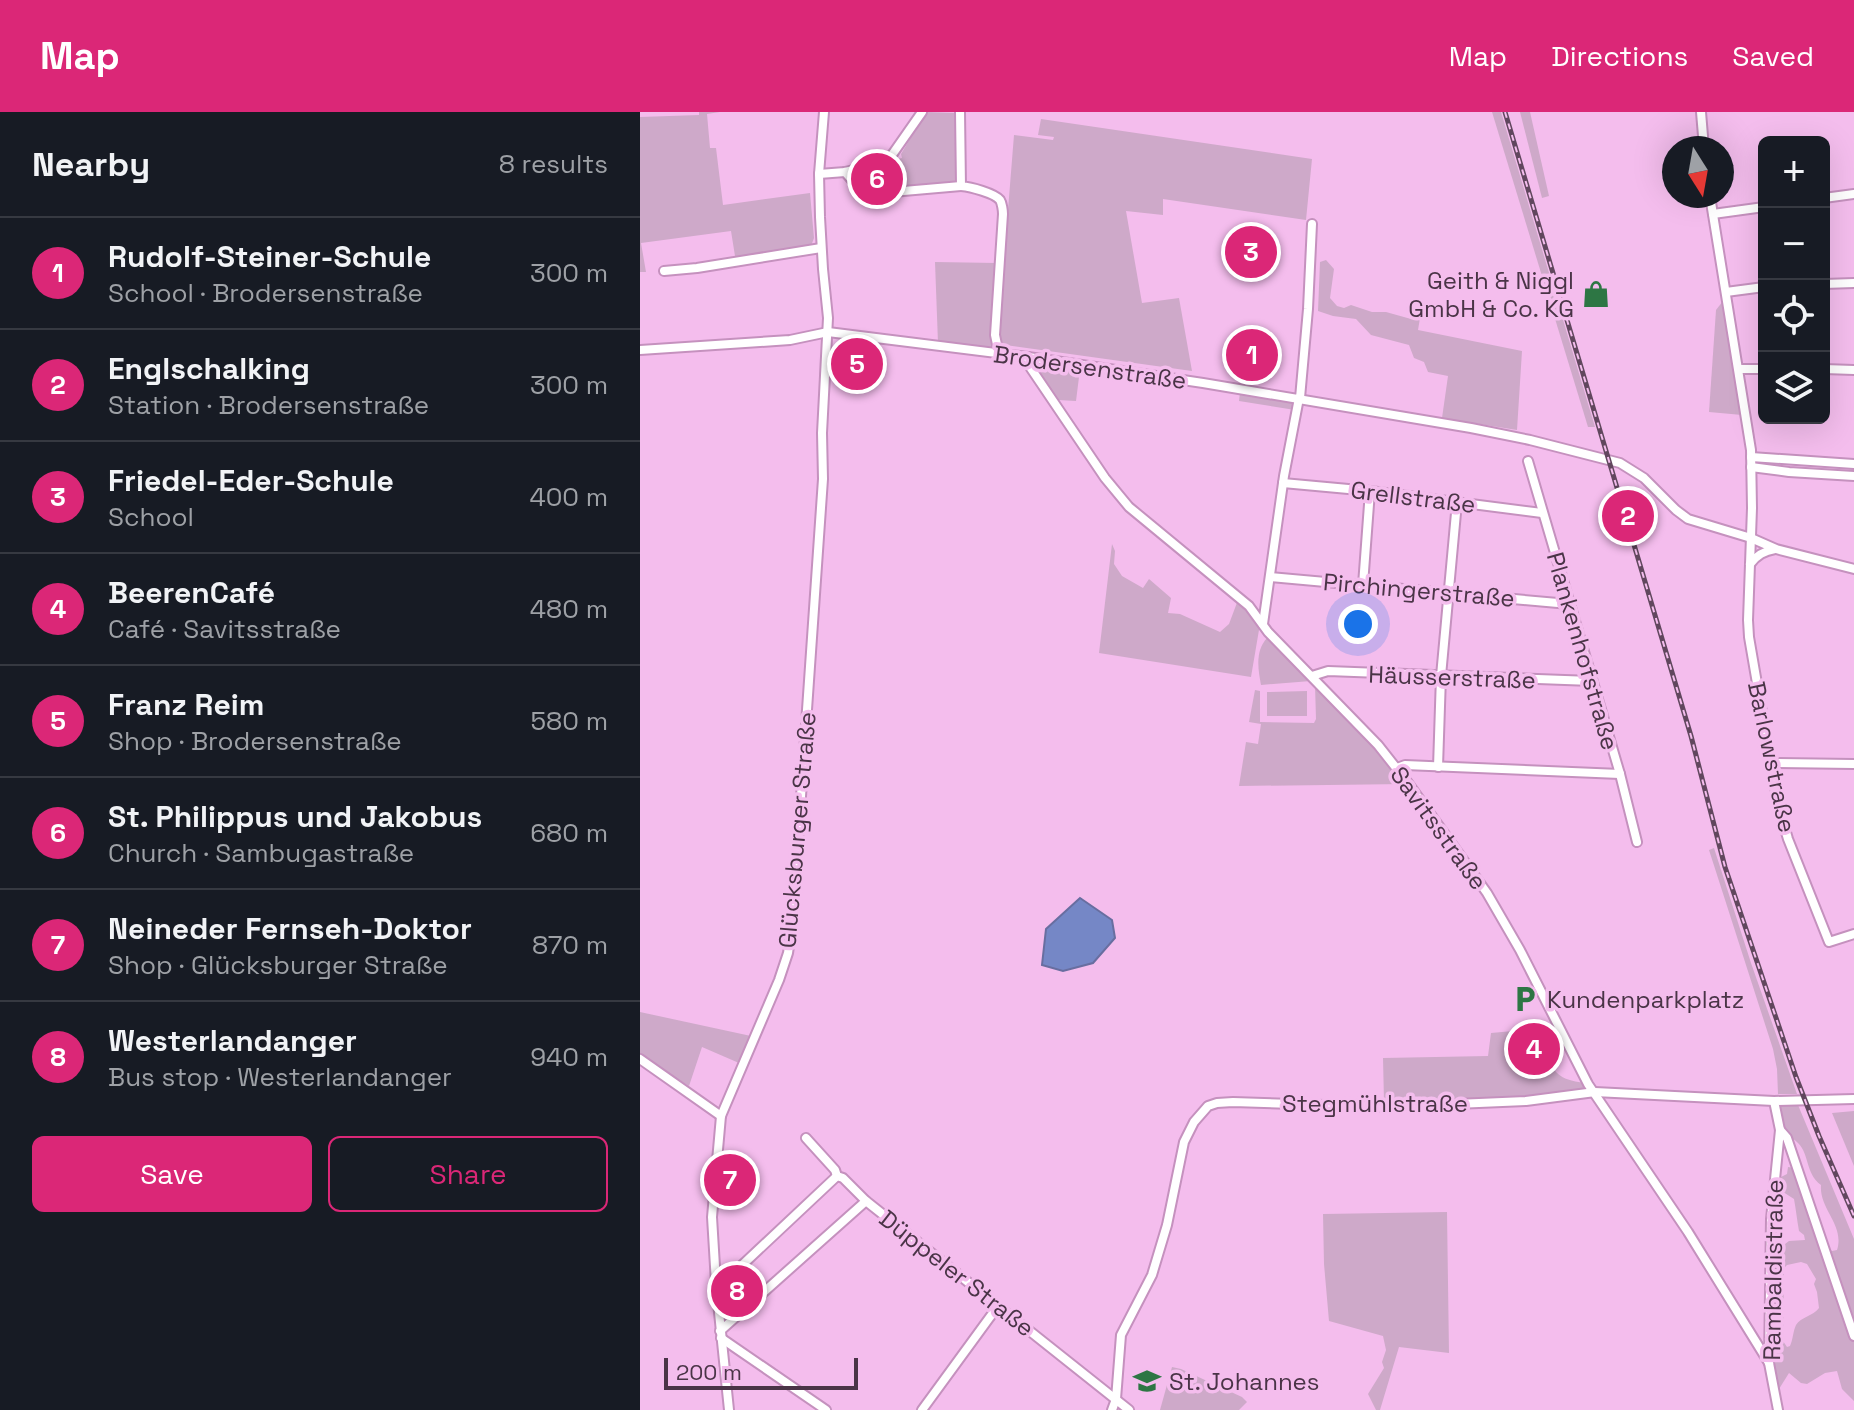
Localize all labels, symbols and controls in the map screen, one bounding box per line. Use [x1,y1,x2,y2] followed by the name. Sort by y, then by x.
[40,32,120,80] text: Map
[1449,38,1507,74] text: Map
[1551,38,1688,74] text: Directions
[1732,38,1814,74] text: Saved
[1662,136,1734,208] north arrow
[1758,136,1830,424] map controls
[1758,136,1830,208] button: +
[32,143,150,186] text: Nearby
[499,147,608,181] text: 8 results
[851,149,903,209] pin: 6
[1758,208,1830,280] button: −
[1225,222,1277,282] pin: 3
[108,237,431,276] text: Rudolf-Steiner-Schule
[52,256,64,290] text: 1
[530,256,608,290] text: 300 m
[1408,265,1574,324] place label: Geith & Niggl GmbH & Co. KG
[108,276,423,310] text: School · Brodersenstraße
[1581,279,1611,309] shop icon: Geith & Niggl GmbH & Co. KG
[1758,280,1830,352] button: locate
[1226,325,1278,385] pin: 1
[831,334,883,394] pin: 5
[992,338,1188,396] street label: Brodersenstraße
[108,349,310,388] text: Englschalking
[1758,352,1830,424] button: layers
[50,368,66,402] text: 2
[530,368,608,402] text: 300 m
[108,388,429,422] text: Station · Brodersenstraße
[108,461,394,500] text: Friedel-Eder-Schule
[1349,474,1477,520] street label: Grellstraße
[50,480,66,514] text: 3
[529,480,608,514] text: 400 m
[1602,486,1654,546] pin: 2
[108,500,194,534] text: School
[1540,548,1626,754] street label: Plankenhofstraße
[1322,566,1516,614] street label: Pirchingerstraße
[108,573,275,612] text: BeerenCafé
[50,592,66,626] text: 4
[530,592,608,626] text: 480 m
[1338,604,1378,644] your location
[108,612,341,646] text: Café · Savitsstraße
[1368,659,1536,695] street label: Häusserstraße
[1741,679,1803,835] street label: Barlowstraße
[108,685,264,724] text: Franz Reim
[50,704,66,738] text: 5
[531,704,608,738] text: 580 m
[771,711,823,949] street label: Glücksburger Straße
[108,724,402,758] text: Shop · Brodersenstraße
[1384,760,1494,896] street label: Savitsstraße
[108,797,482,836] text: St. Philippus und Jakobus
[50,816,66,850] text: 6
[530,816,608,850] text: 680 m
[108,836,414,870] text: Church · Sambugastraße
[108,909,472,948] text: Neineder Fernseh-Doktor
[51,928,65,962] text: 7
[532,928,608,962] text: 870 m
[108,948,448,982] text: Shop · Glücksburger Straße
[1510,984,1540,1014] parking icon: Kundenparkplatz
[1547,984,1744,1015] place label: Kundenparkplatz
[1508,1019,1560,1079] pin: 4
[108,1021,357,1060] text: Westerlandanger
[50,1040,66,1074] text: 8
[530,1040,608,1074] text: 940 m
[108,1060,452,1094] text: Bus stop · Westerlandanger
[1282,1088,1468,1119] street label: Stegmühlstraße
[32,1136,312,1212] button: Save
[328,1136,608,1212] button: Share
[704,1150,756,1210] pin: 7
[1756,1179,1790,1361] street label: Rambaldistraße
[873,1203,1041,1343] street label: Düppeler Straße
[711,1261,763,1321] pin: 8
[664,1354,858,1390] scale bar
[676,1358,742,1386] text: 200 m
[1132,1366,1162,1396] school or university icon: St. Johannes
[1169,1366,1319,1397] place label: St. Johannes

